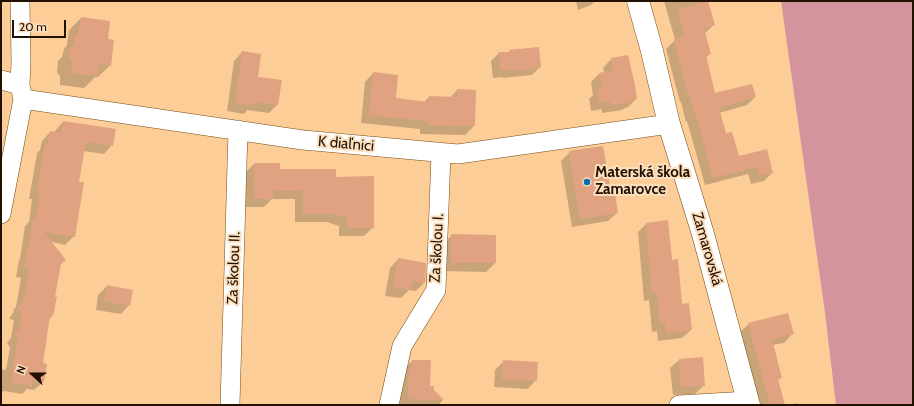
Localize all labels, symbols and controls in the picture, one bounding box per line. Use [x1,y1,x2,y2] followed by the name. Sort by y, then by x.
[14,12,68,38] scale bar
[19,19,47,34] text: 20 m
[317,133,375,155] street label: K diaľnici
[595,164,690,199] place label: Materská škola Zamarovce
[582,177,592,187] marker: Materská škola Zamarovce
[688,210,726,288] street label: Zamarovská
[426,213,448,283] street label: Za školou I.
[224,231,244,305] street label: Za školou II.
[12,354,52,394] north arrow
[13,364,29,376] text: N

